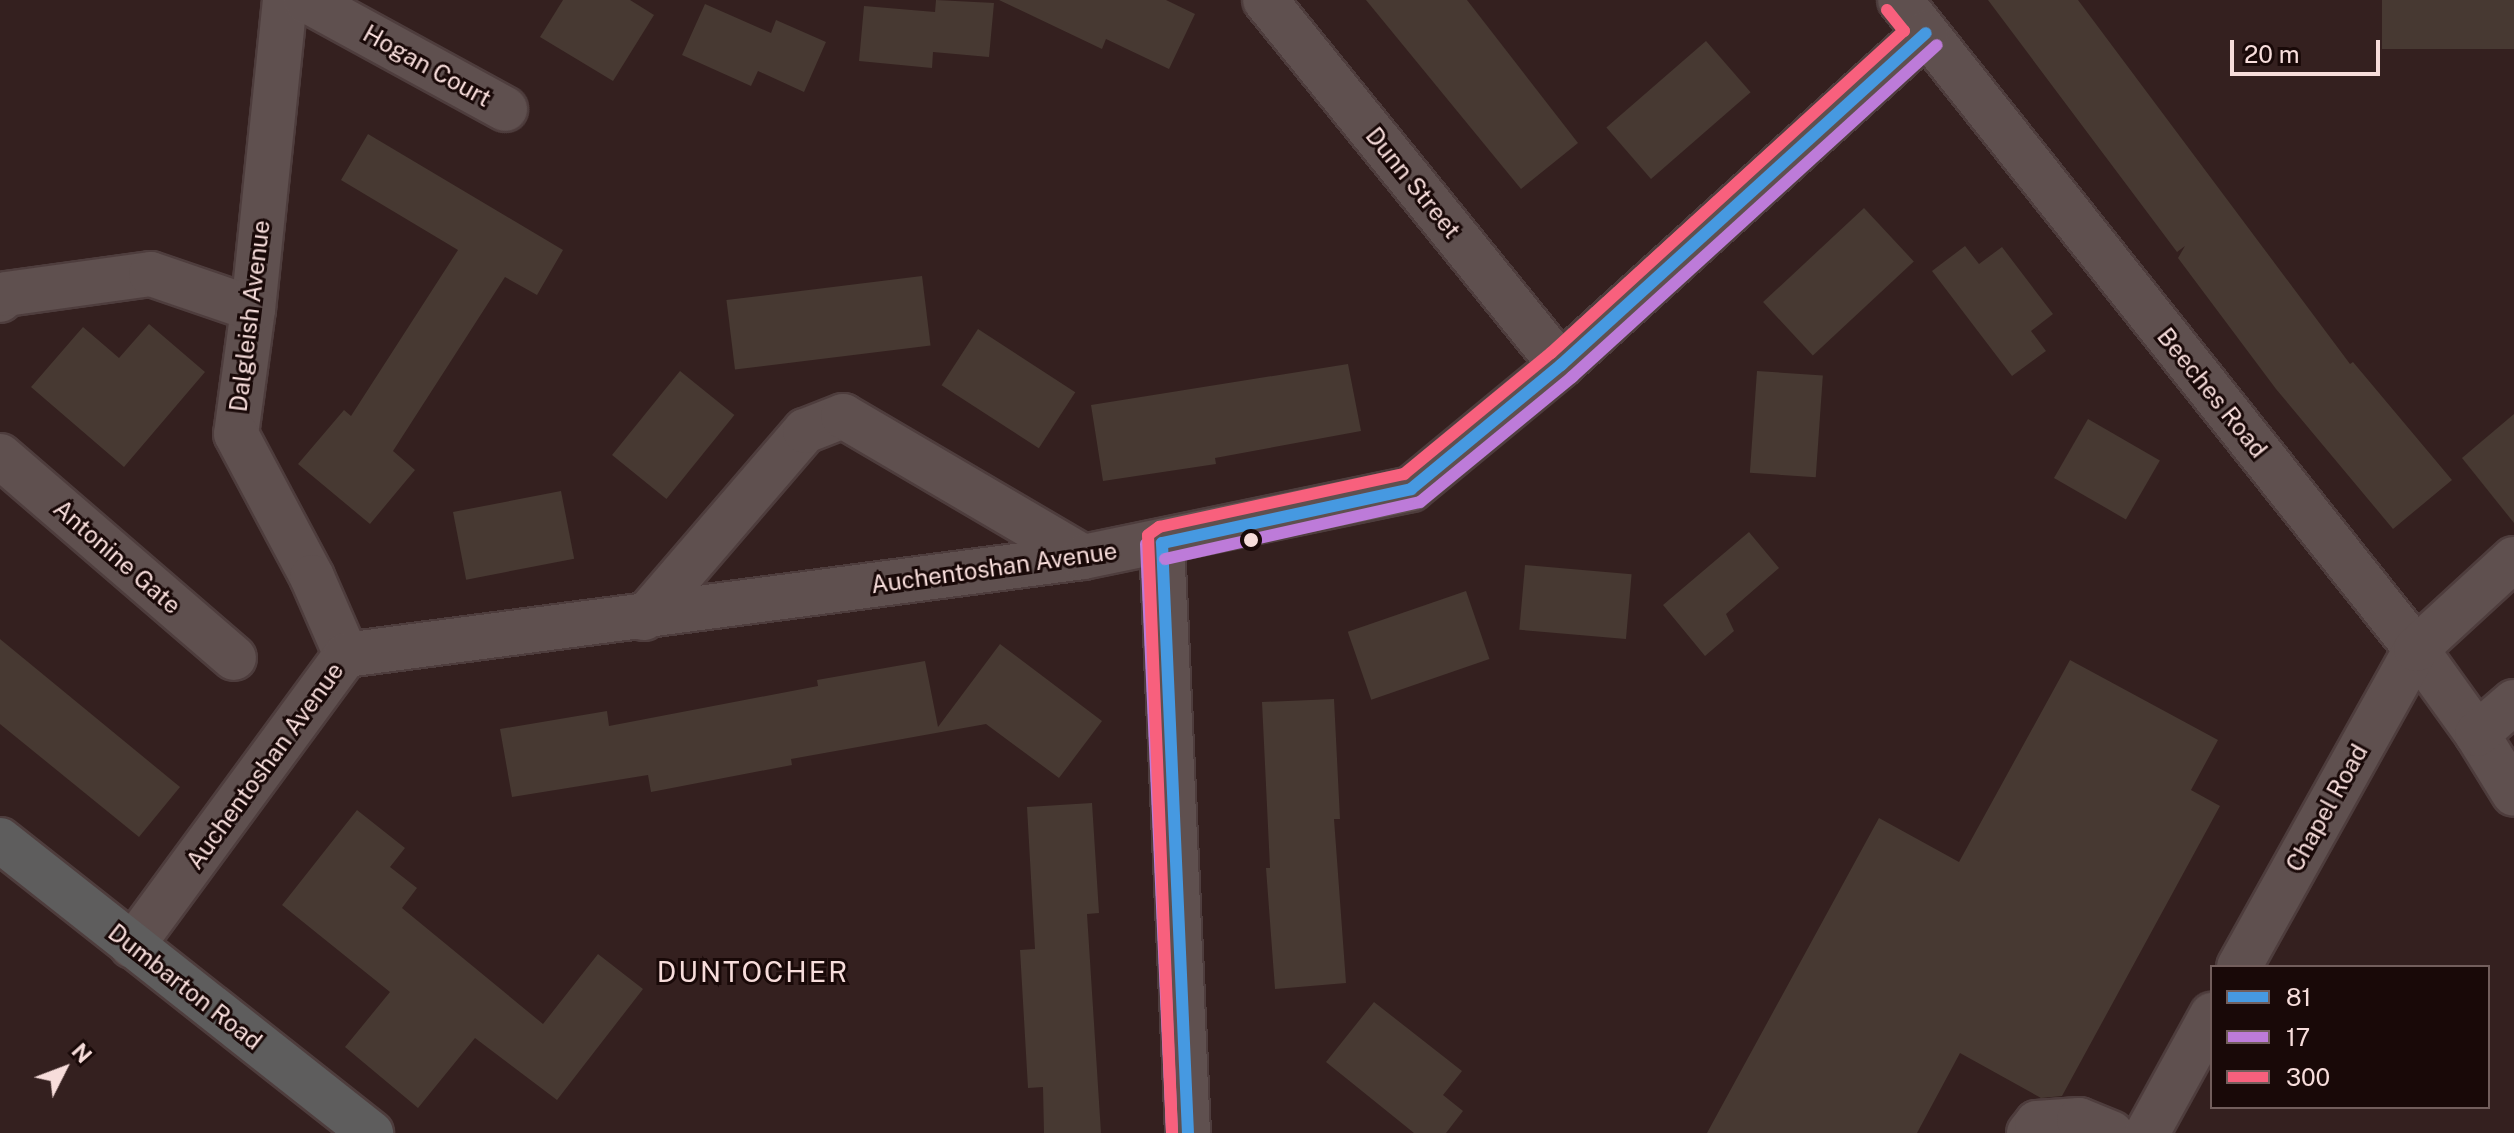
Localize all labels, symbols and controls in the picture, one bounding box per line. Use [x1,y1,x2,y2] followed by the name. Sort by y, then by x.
[358,19,496,113] street label: Hogan Court
[2234,24,2384,74] scale bar
[2244,40,2300,68] text: 20 m
[1360,122,1466,244] street label: Dunn Street
[224,219,276,413] street label: Dalgleish Avenue
[2151,322,2273,464] street label: Beeches Road
[48,494,186,620] street label: Antonine Gate
[1243,532,1259,548] unlabelled marker
[869,536,1119,600] street label: Auchentoshan Avenue
[180,657,350,875] street label: Auchentoshan Avenue
[2280,739,2374,877] street label: Chapel Road
[102,918,268,1056] street label: Dumbarton Road
[657,955,849,989] district label: DUNTOCHER
[2210,965,2490,1109] legend
[2286,983,2311,1011] text: 81
[2286,1023,2310,1051] text: 17
[24,1029,104,1109] north arrow
[66,1038,97,1068] text: N
[2286,1063,2330,1091] text: 300

